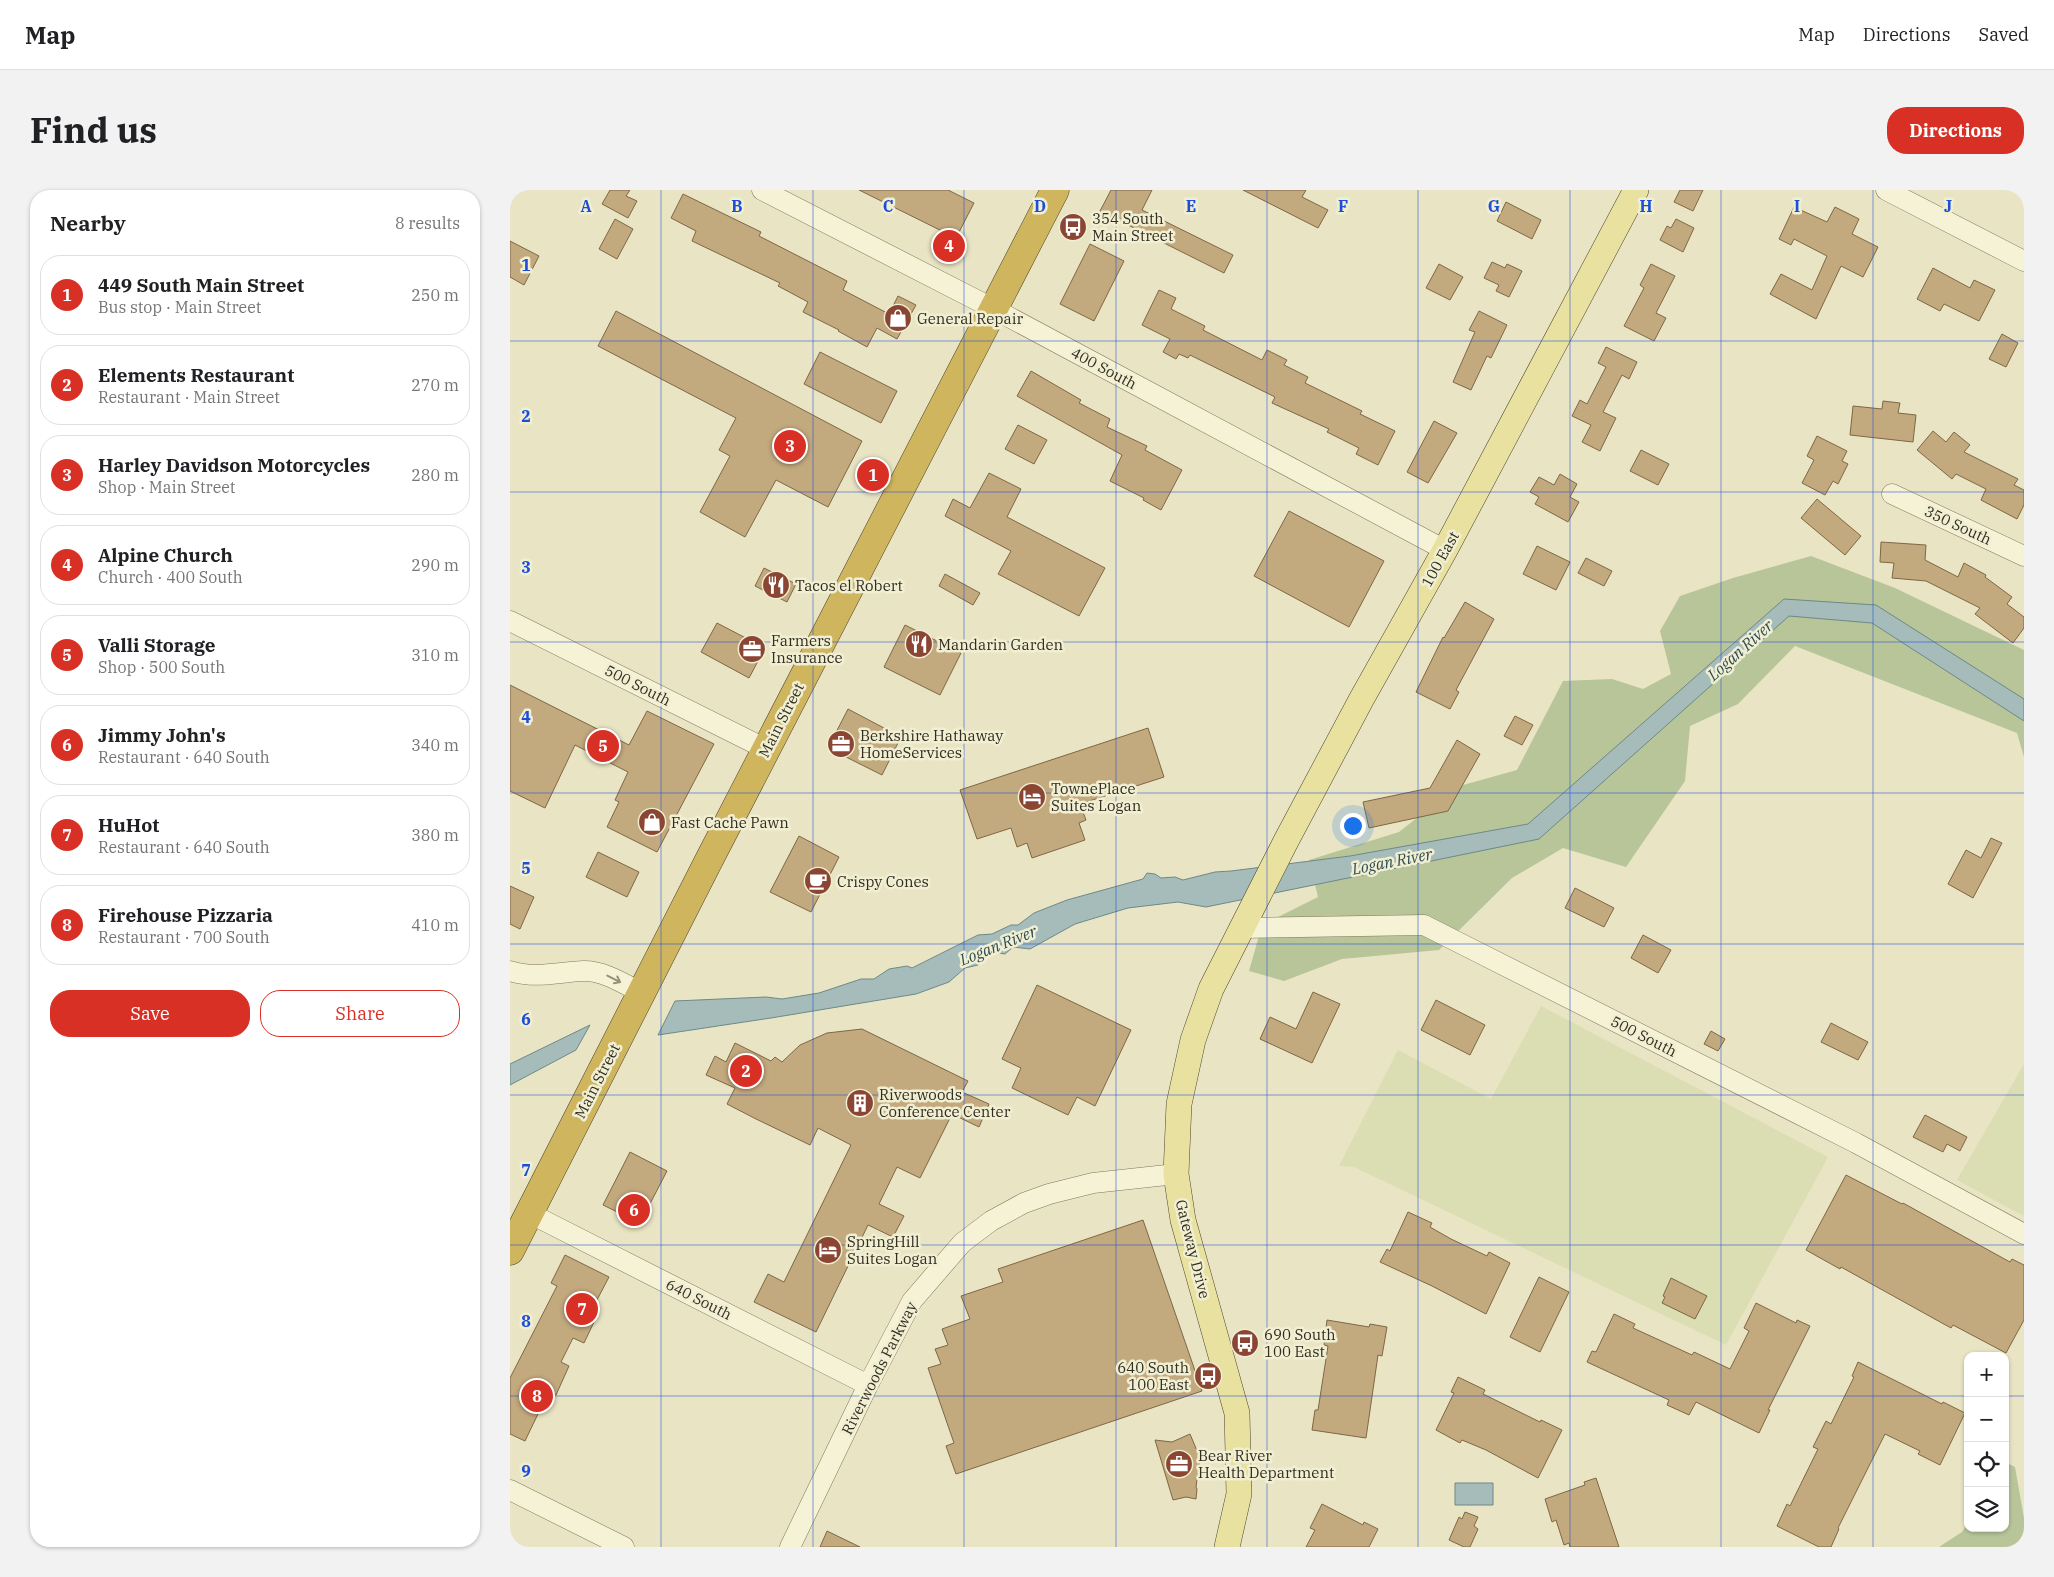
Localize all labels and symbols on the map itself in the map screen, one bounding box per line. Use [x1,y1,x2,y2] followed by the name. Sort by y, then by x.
[580,196,592,216] text: A
[731,196,743,216] text: B
[883,196,893,216] text: C
[1034,196,1046,216] text: D
[1186,196,1196,216] text: E
[1338,196,1348,216] text: F
[1488,196,1500,216] text: G
[1640,196,1653,216] text: H
[1794,196,1800,216] text: I
[1944,196,1952,216] text: J
[1092,209,1173,245] place label: 354 South Main Street
[1058,212,1088,242] bus stop icon: 354 South Main Street
[933,227,965,265] pin: 4
[521,255,531,275] text: 1
[883,303,913,333] shop icon: General Repair
[917,309,1023,328] place label: General Repair
[1068,343,1140,393] street label: 400 South
[521,406,531,426] text: 2
[774,427,806,465] pin: 3
[857,456,889,494] pin: 1
[1921,501,1995,549] street label: 350 South
[1417,528,1463,590] street label: 100 East
[521,557,531,577] text: 3
[761,570,791,600] restaurant icon: Tacos el Robert
[795,576,903,595] place label: Tacos el Robert
[1702,615,1778,685] water label: Logan River
[904,629,934,659] restaurant icon: Mandarin Garden
[771,631,842,667] place label: Farmers Insurance
[737,634,767,664] office icon: Farmers Insurance
[938,635,1064,654] place label: Mandarin Garden
[602,660,674,710] street label: 500 South
[754,680,808,760] street label: Main Street
[521,707,531,727] text: 4
[860,726,1003,762] place label: Berkshire Hathaway HomeServices
[587,727,619,765] pin: 5
[826,729,856,759] office icon: Berkshire Hathaway HomeServices
[1051,779,1142,815] place label: TownePlace Suites Logan
[1017,782,1047,812] hotel icon: TownePlace Suites Logan
[637,807,667,837] shop icon: Fast Cache Pawn
[671,813,789,832] place label: Fast Cache Pawn
[1340,813,1366,839] your location
[1349,843,1435,879] water label: Logan River
[521,858,531,878] text: 5
[803,866,833,896] cafe icon: Crispy Cones
[837,872,929,891] place label: Crispy Cones
[956,920,1040,970] water label: Logan River
[607,974,622,984] one-way arrow
[521,1009,531,1029] text: 6
[1608,1011,1680,1061] street label: 500 South
[570,1041,624,1121] street label: Main Street
[730,1052,762,1090] pin: 2
[879,1085,1011,1121] place label: Riverwoods Conference Center
[845,1088,875,1118] building icon: Riverwoods Conference Center
[521,1160,531,1180] text: 7
[618,1191,650,1229] pin: 6
[1172,1198,1214,1300] street label: Gateway Drive
[847,1232,938,1268] place label: SpringHill Suites Logan
[813,1235,843,1265] hotel icon: SpringHill Suites Logan
[663,1274,735,1324] street label: 640 South
[566,1290,598,1328] pin: 7
[837,1298,921,1438] street label: Riverwoods Parkway
[521,1311,531,1331] text: 8
[1264,1325,1336,1361] place label: 690 South 100 East
[1230,1328,1260,1358] bus stop icon: 690 South 100 East
[1117,1358,1189,1394] place label: 640 South 100 East
[1193,1361,1223,1391] bus stop icon: 640 South 100 East
[521,1377,553,1415] pin: 8
[1198,1446,1334,1482] place label: Bear River Health Department
[1164,1449,1194,1479] office icon: Bear River Health Department
[521,1461,531,1481] text: 9

